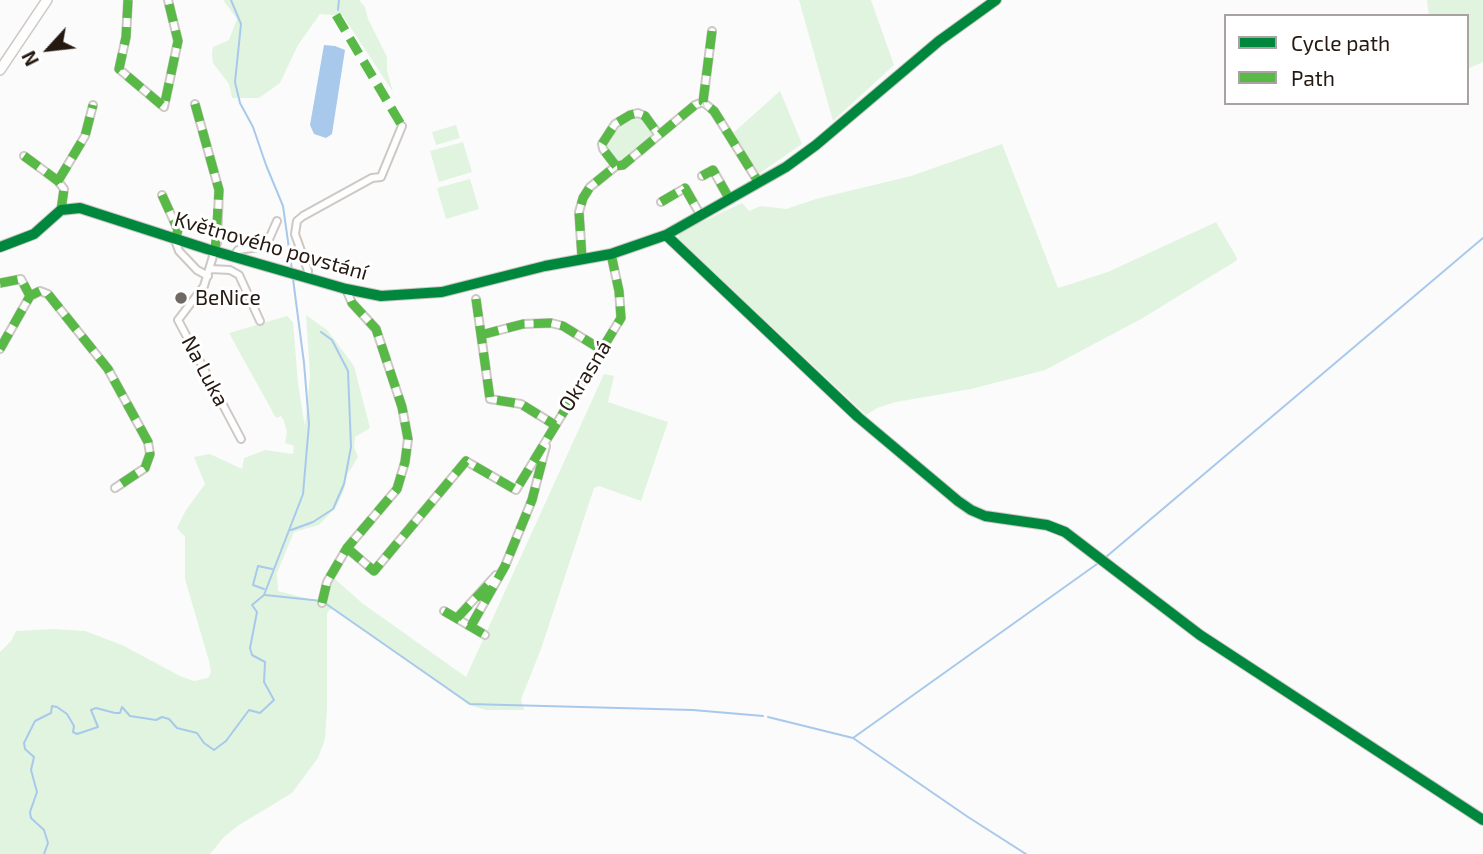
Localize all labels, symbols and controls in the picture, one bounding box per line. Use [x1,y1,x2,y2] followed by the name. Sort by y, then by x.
[14,14,84,84] north arrow
[1224,14,1469,105] legend
[1291,30,1390,55] text: Cycle path
[16,47,43,70] text: N
[1291,65,1335,90] text: Path
[171,206,371,286] street label: Květnového povstání
[195,285,261,311] place label: BeNice
[173,290,189,306] marker: BeNice
[176,332,234,410] street label: Na Luka
[553,336,617,416] street label: Okrasná

